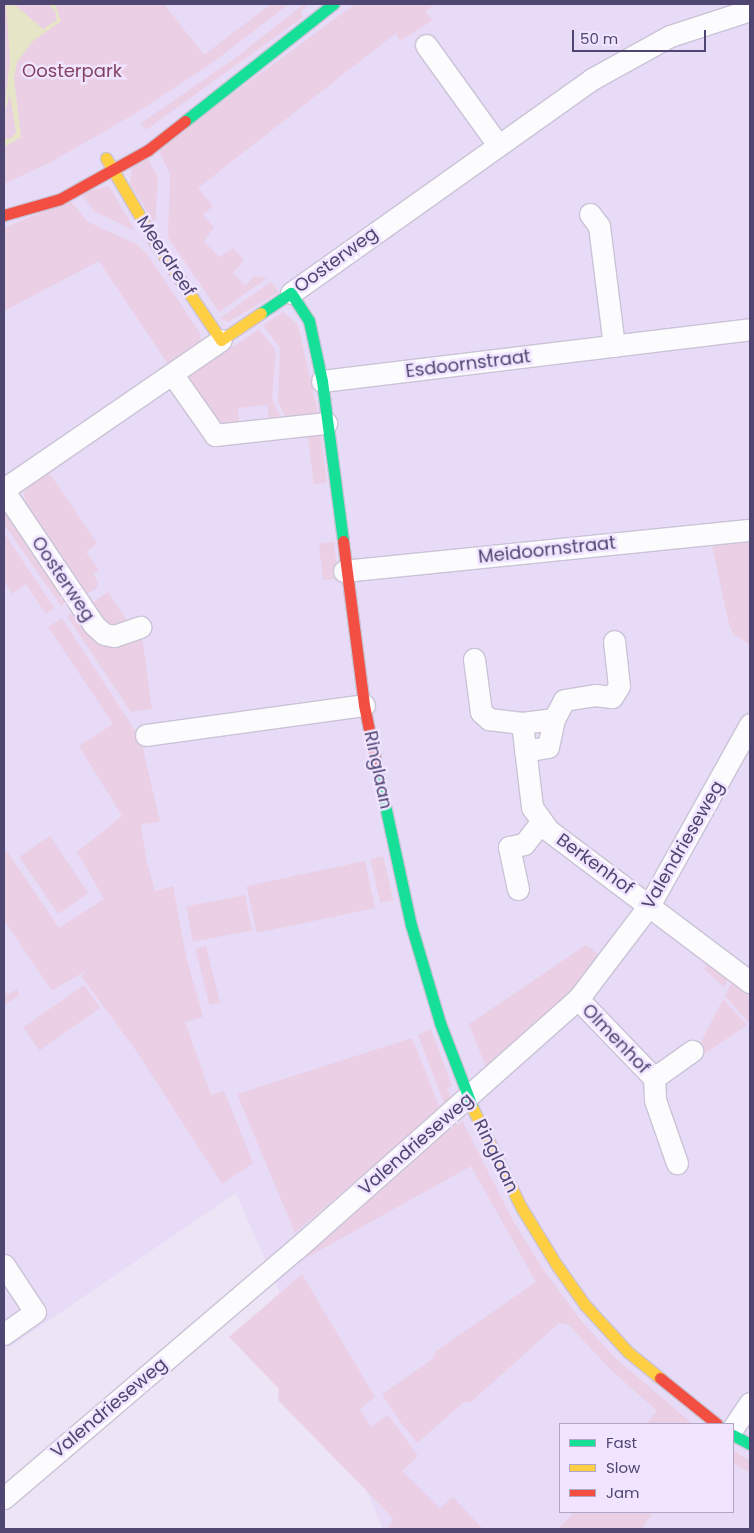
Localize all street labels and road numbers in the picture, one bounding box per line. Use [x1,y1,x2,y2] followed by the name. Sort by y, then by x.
[132,212,200,300] street label: Meerdreef
[290,223,382,297] street label: Oosterweg
[404,346,532,382] street label: Esdoornstraat
[477,532,617,568] street label: Meidoornstraat
[27,533,99,625] street label: Oosterweg
[359,729,397,811] street label: Ringlaan
[638,777,728,913] street label: Valendrieseweg
[552,829,638,899] street label: Berkenhof
[577,1000,655,1078] street label: Olmenhof
[354,1088,478,1200] street label: Valendrieseweg
[469,1116,523,1196] street label: Ringlaan
[47,1353,171,1463] street label: Valendrieseweg

